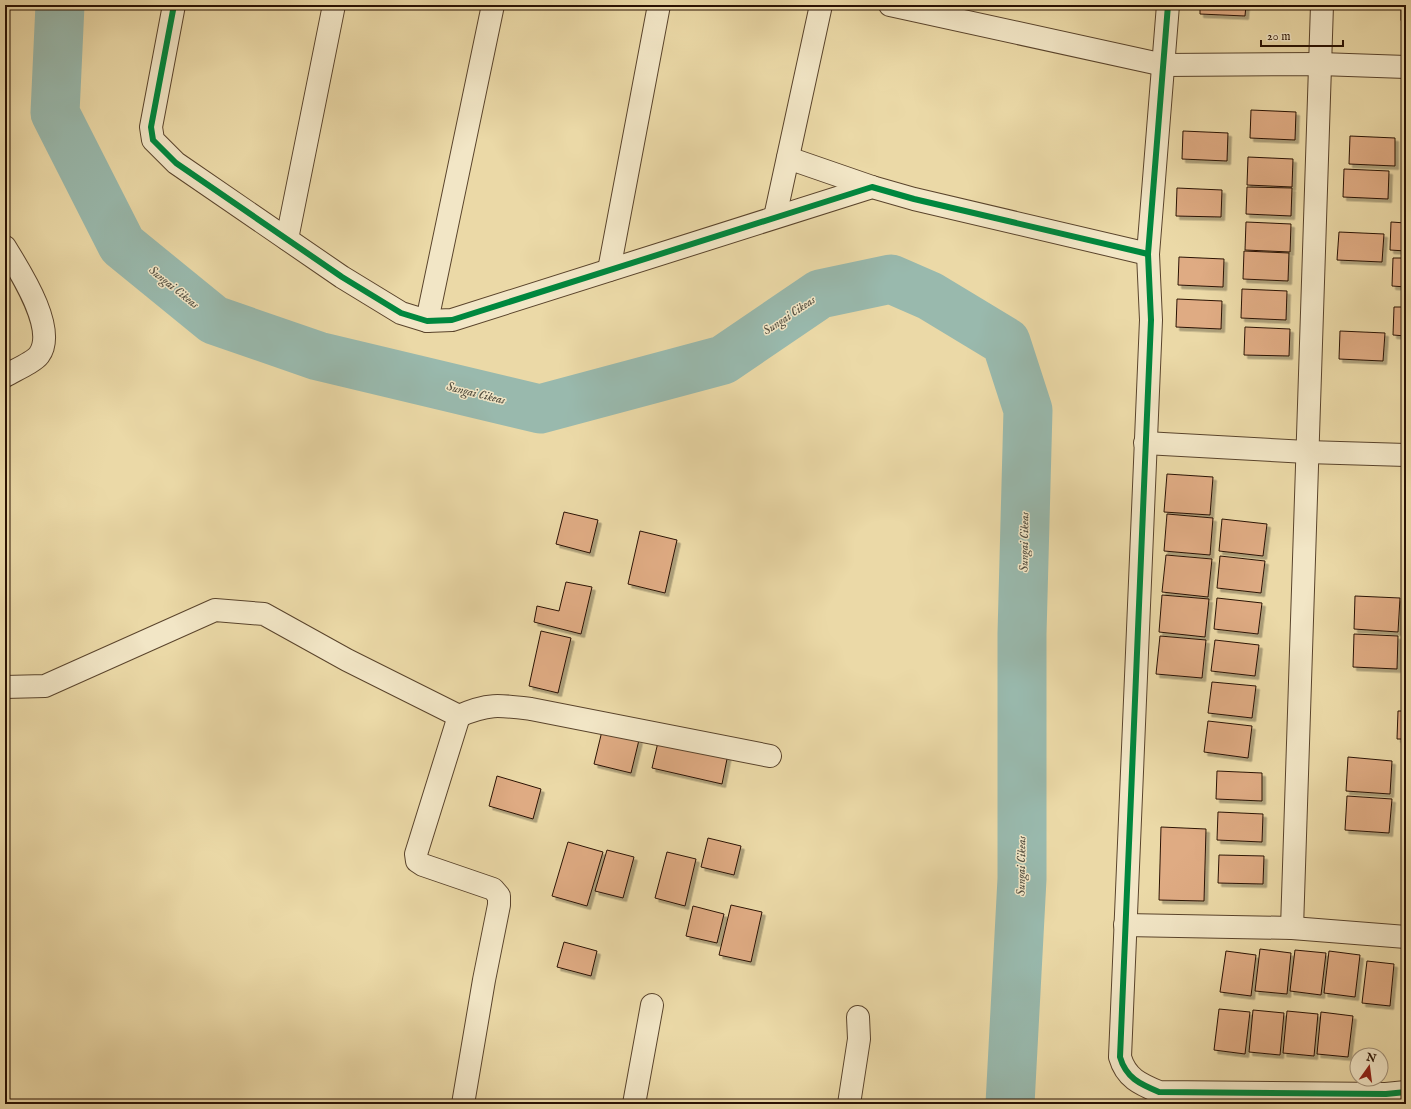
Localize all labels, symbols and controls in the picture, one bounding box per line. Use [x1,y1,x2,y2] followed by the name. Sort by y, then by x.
[1261,22,1343,48] scale bar
[1267,29,1290,44] text: 20 m
[145,263,202,313] water label: Sungai Cikeas
[760,292,819,339] water label: Sungai Cikeas
[445,379,507,409] water label: Sungai Cikeas
[1016,511,1034,572] water label: Sungai Cikeas
[1013,835,1031,896] water label: Sungai Cikeas
[1349,1047,1389,1087] north arrow
[1364,1050,1378,1066] text: N

